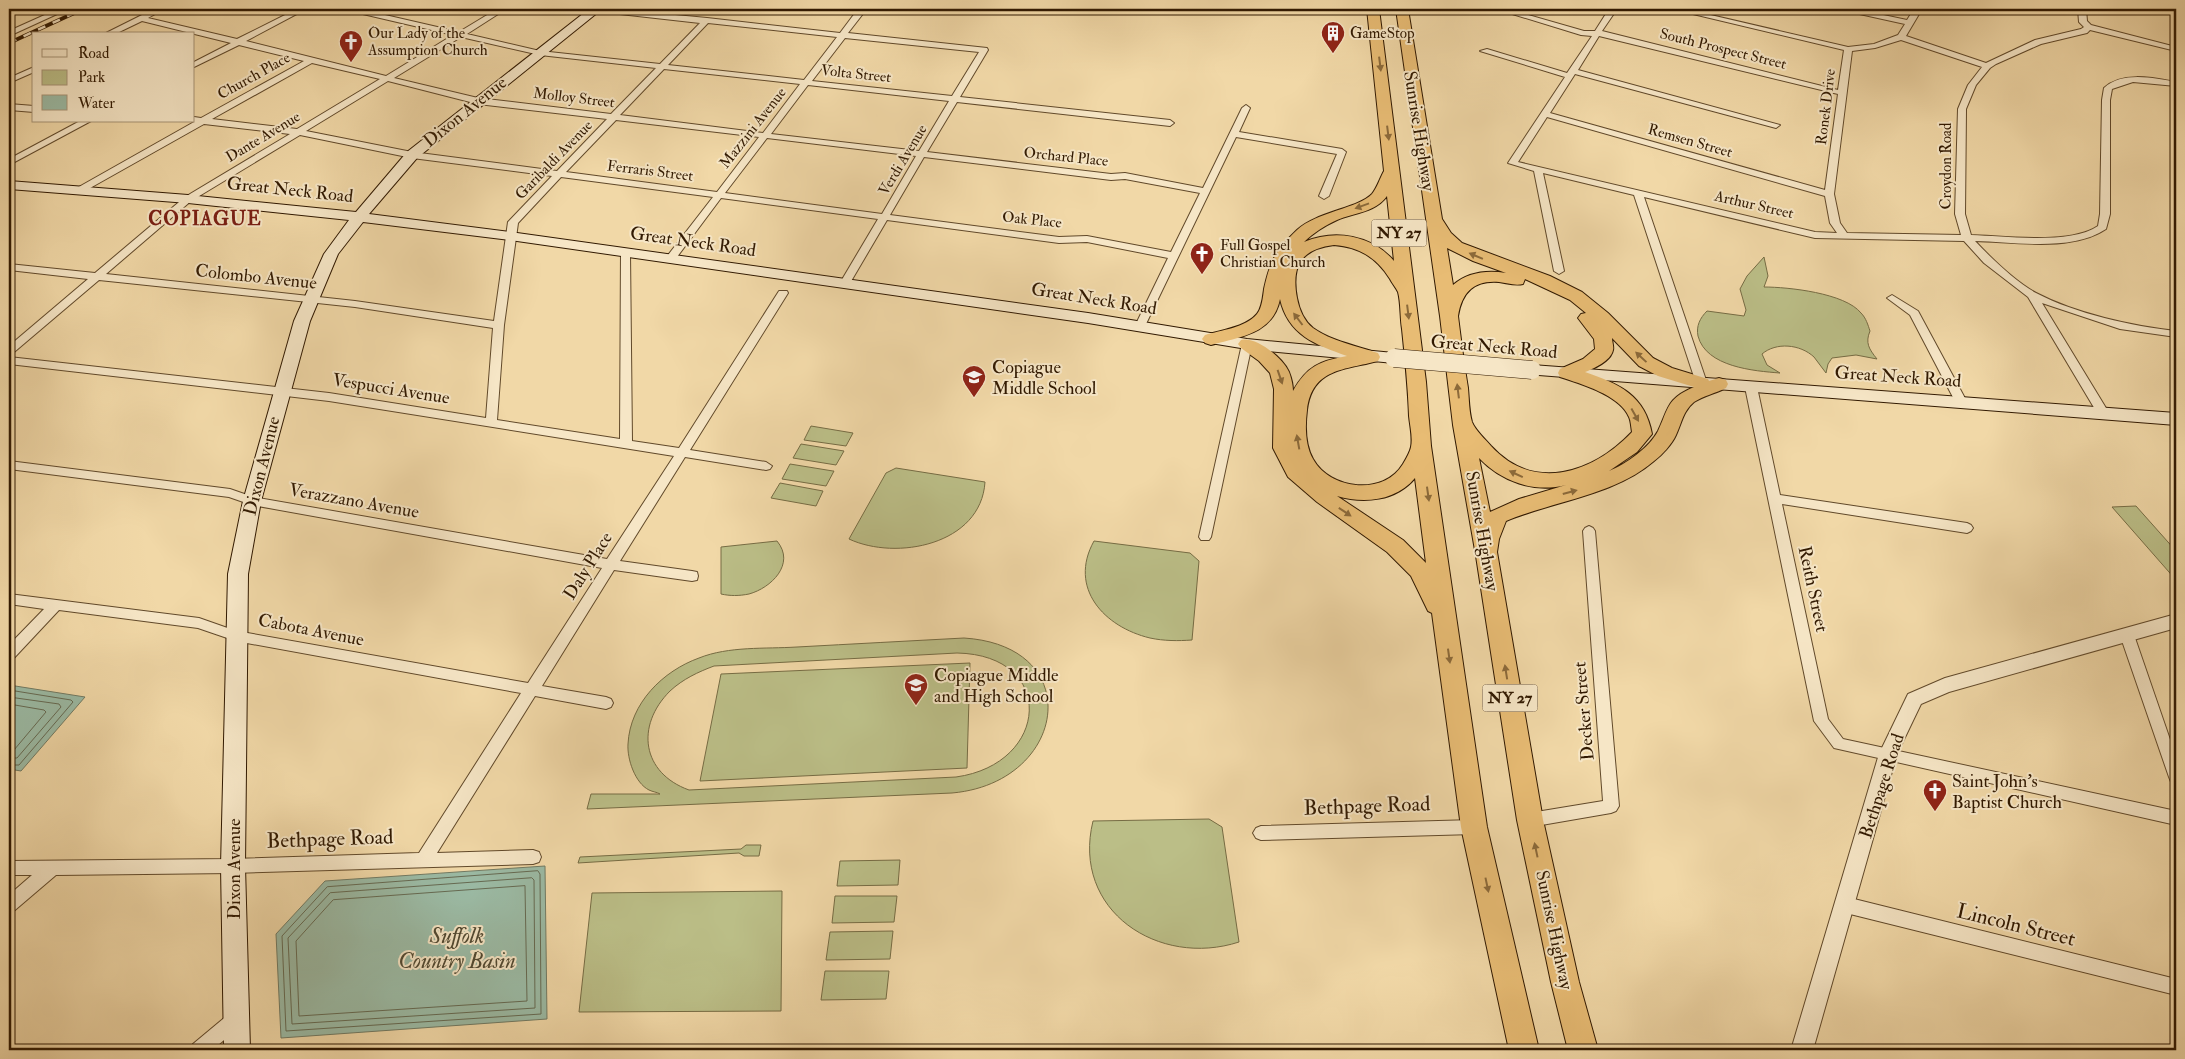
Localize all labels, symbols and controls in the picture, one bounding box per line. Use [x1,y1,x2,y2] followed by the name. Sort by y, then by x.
[1320,20,1346,54] building icon: GameStop
[367,24,488,61] place label: Our Lady of the Assumption Church
[1350,24,1415,44] place label: GameStop
[1657,24,1788,75] street label: South Prospect Street
[338,29,364,63] church icon: Our Lady of the Assumption Church
[32,32,195,122] legend
[78,44,110,63] text: Road
[214,48,294,104] street label: Church Place
[1376,56,1384,72] one-way arrow
[820,61,892,87] street label: Volta Street
[78,68,105,87] text: Park
[1812,68,1840,146] street label: Ronek Drive
[1398,69,1440,194] street label: Sunrise Highway
[418,71,512,153] street label: Dixon Avenue
[532,84,616,112] street label: Molloy Street
[716,84,790,172] street label: Mazzini Avenue
[77,94,115,113] text: Water
[222,107,304,167] street label: Dante Avenue
[511,116,597,204] street label: Garibaldi Avenue
[1646,120,1735,162] street label: Remsen Street
[874,121,932,199] street label: Verdi Avenue
[1937,122,1956,209] street label: Croydon Road
[1384,125,1392,141] one-way arrow
[1023,143,1109,171] street label: Orchard Place
[606,156,694,186] street label: Ferraris Street
[226,172,354,208] street label: Great Neck Road
[1712,186,1795,223] street label: Arthur Street
[1354,202,1369,210] one-way arrow
[148,207,262,231] district label: COPIAGUE
[1001,207,1063,233] street label: Oak Place
[1372,220,1426,247] road number: NY 27
[629,222,758,262] street label: Great Neck Road
[1220,236,1326,272] place label: Full Gospel Christian Church
[1189,241,1215,275] church icon: Full Gospel Christian Church
[1469,251,1483,259] one-way arrow
[194,259,318,295] street label: Colombo Avenue
[1030,278,1159,320] street label: Great Neck Road
[1404,304,1412,320] one-way arrow
[1292,313,1303,326] one-way arrow
[1430,330,1558,364] street label: Great Neck Road
[1636,351,1648,363] one-way arrow
[992,356,1097,400] place label: Copiague Middle School
[1834,361,1962,393] street label: Great Neck Road
[961,364,987,398] school or university icon: Copiague Middle School
[331,368,452,410] street label: Vespucci Avenue
[1277,370,1285,385] one-way arrow
[1454,383,1462,399] one-way arrow
[1631,409,1640,422] one-way arrow
[239,414,286,518] street label: Dixon Avenue
[1294,434,1302,450] one-way arrow
[1460,469,1504,594] street label: Sunrise Highway
[1509,470,1523,478] one-way arrow
[287,478,421,524] street label: Verazzano Avenue
[1424,487,1432,503] one-way arrow
[1563,487,1578,495] one-way arrow
[1338,507,1352,517] one-way arrow
[558,527,618,604] street label: Daly Place
[1793,544,1833,634] street label: Reith Street
[256,608,366,652] street label: Cabota Avenue
[1446,648,1454,664] one-way arrow
[1568,660,1600,761] street label: Decker Street
[934,664,1059,708] place label: Copiague Middle and High School
[1501,664,1509,680] one-way arrow
[903,672,929,706] school or university icon: Copiague Middle and High School
[1482,684,1538,711] road number: NY 27
[1854,731,1910,841] street label: Bethpage Road
[1952,770,2062,814] place label: Saint John's Baptist Church
[1922,778,1948,812] church icon: Saint John's Baptist Church
[1303,790,1432,822] street label: Bethpage Road
[223,818,246,920] street label: Dixon Avenue
[266,823,395,855] street label: Bethpage Road
[1532,842,1540,857] one-way arrow
[1530,868,1578,993] street label: Sunrise Highway
[1483,877,1491,892] one-way arrow
[1954,897,2078,953] street label: Lincoln Street
[398,922,516,975] water label: Suffolk Country Basin

